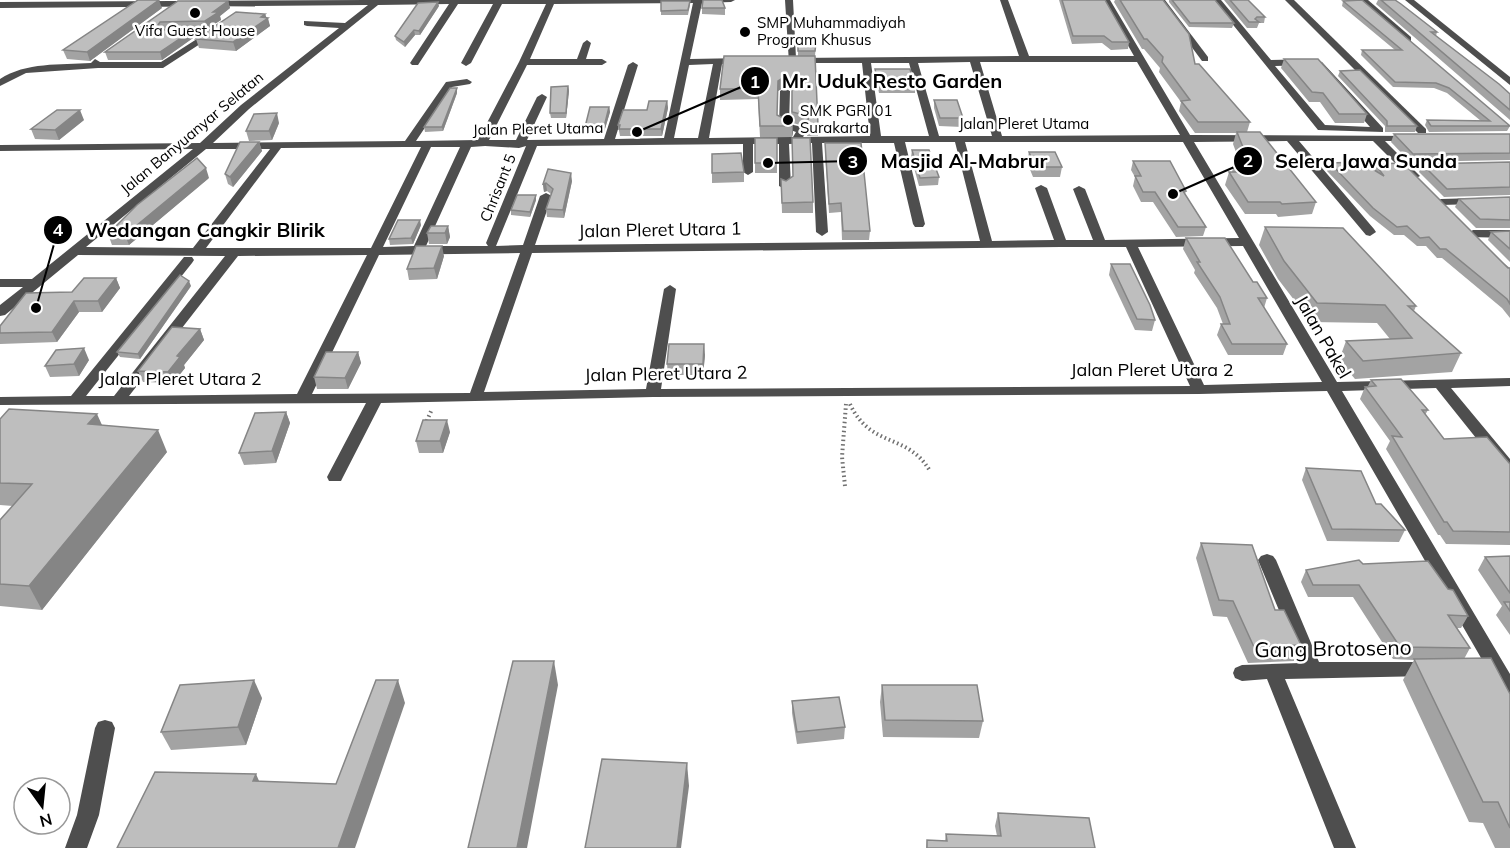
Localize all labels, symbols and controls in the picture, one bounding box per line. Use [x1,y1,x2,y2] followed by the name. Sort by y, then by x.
[188,6,202,20] marker: Vifa Guest House
[757,13,906,49] place label: SMP Muhammadiyah Program Khusus
[135,21,255,40] place label: Vifa Guest House
[738,25,752,39] marker: SMP Muhammadiyah Program Khusus
[740,62,1014,100] callout: Mr. Uduk Resto Garden
[116,67,267,198] street label: Jalan Banyuanyar Selatan
[782,68,1002,93] text: Mr. Uduk Resto Garden
[750,70,760,93] text: 1
[800,101,892,137] place label: SMK PGRI 01 Surakarta
[781,113,795,127] marker: SMK PGRI 01 Surakarta
[959,114,1089,133] street label: Jalan Pleret Utama
[472,118,604,139] street label: Jalan Pleret Utama
[838,142,1059,180] callout: Masjid Al-Mabrur
[1233,142,1470,180] callout: Selera Jawa Sunda
[881,148,1048,173] text: Masjid Al-Mabrur
[1275,148,1457,173] text: Selera Jawa Sunda
[1243,149,1253,172] text: 2
[848,150,858,173] text: 3
[475,151,520,225] street label: Chrisant 5
[43,211,336,249] callout: Wedangan Cangkir Blirik
[85,217,326,242] text: Wedangan Cangkir Blirik
[578,217,742,242] street label: Jalan Pleret Utara 1
[53,218,64,241] text: 4
[1290,291,1356,382] street label: Jalan Pakel
[1070,358,1234,381] street label: Jalan Pleret Utara 2
[584,361,748,386] street label: Jalan Pleret Utara 2
[98,367,262,390] street label: Jalan Pleret Utara 2
[1254,634,1412,662] street label: Gang Brotoseno
[12,776,72,836] north arrow
[37,809,54,832] text: N

